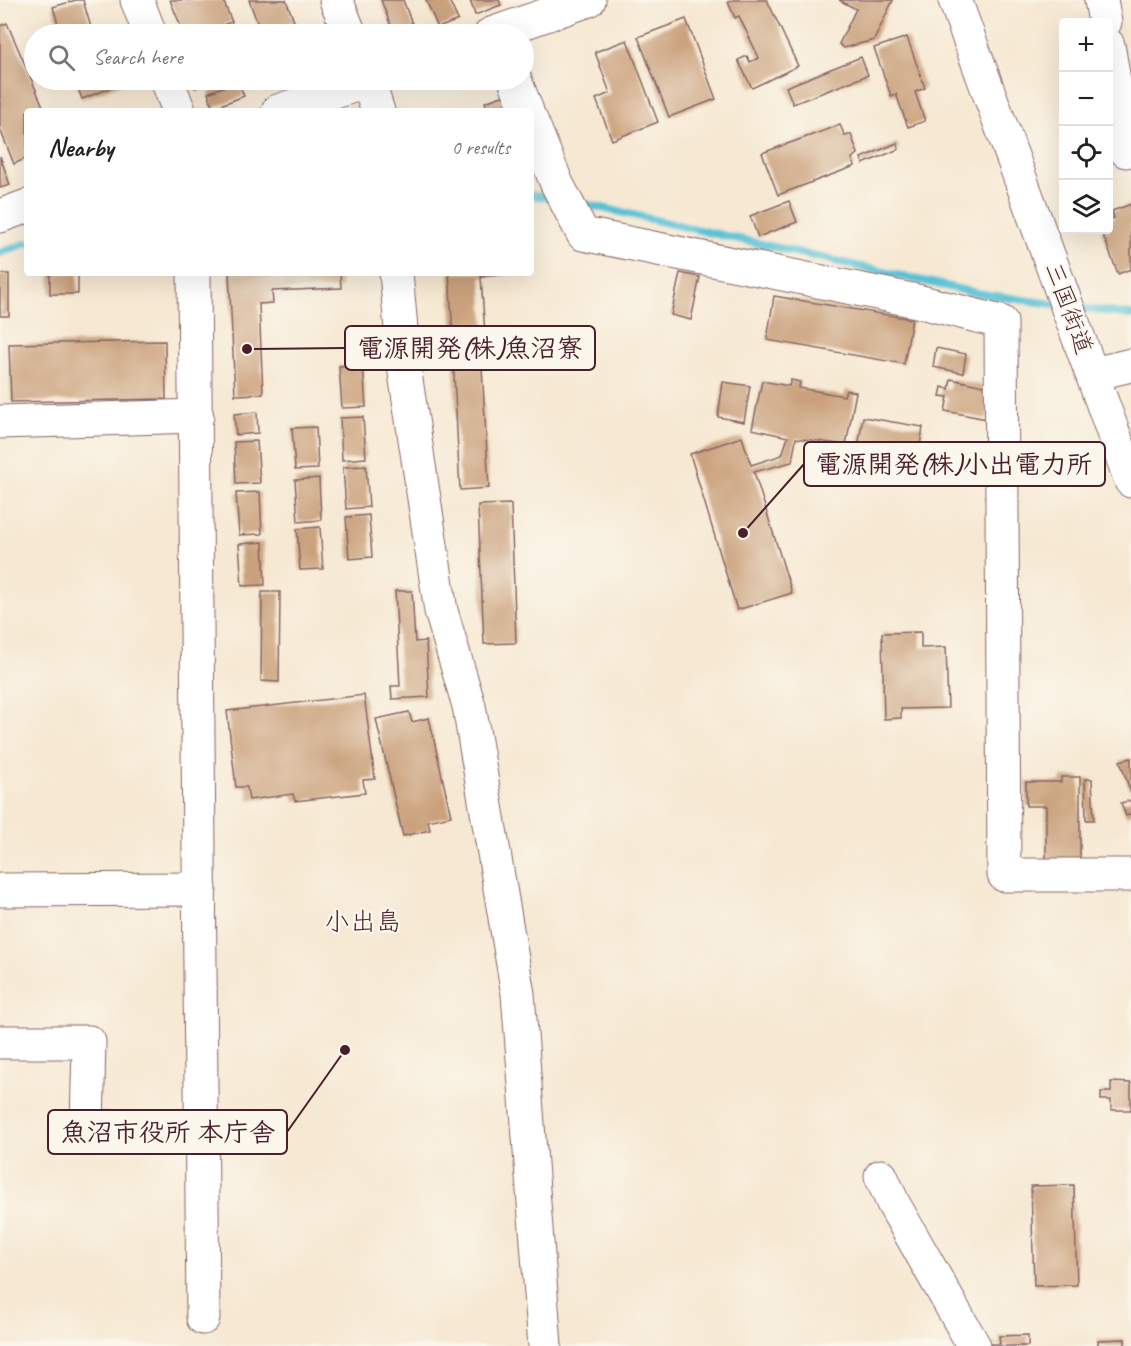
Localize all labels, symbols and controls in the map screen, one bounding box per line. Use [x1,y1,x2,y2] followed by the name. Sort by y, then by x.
[1059,18,1113,234] map controls
[1059,18,1113,72] button: +
[24,24,534,90] search box
[45,41,78,74] icon: search
[93,43,183,71] text: Search here
[1059,72,1113,126] button: −
[1059,126,1113,180] button: locate
[48,131,113,164] text: Nearby
[451,135,510,160] text: 0 results
[1059,180,1113,234] button: layers
[1038,258,1100,358] street label: 三国街道
[345,326,595,370] callout: 電源開発(株)魚沼寮
[357,332,583,365] text: 電源開発(株)魚沼寮
[804,442,1105,486] callout: 電源開発(株)小出電力所
[815,448,1093,481] text: 電源開発(株)小出電力所
[324,905,402,938] district label: 小出島
[48,1110,287,1154] callout: 魚沼市役所 本庁舎
[61,1116,275,1149] text: 魚沼市役所 本庁舎

